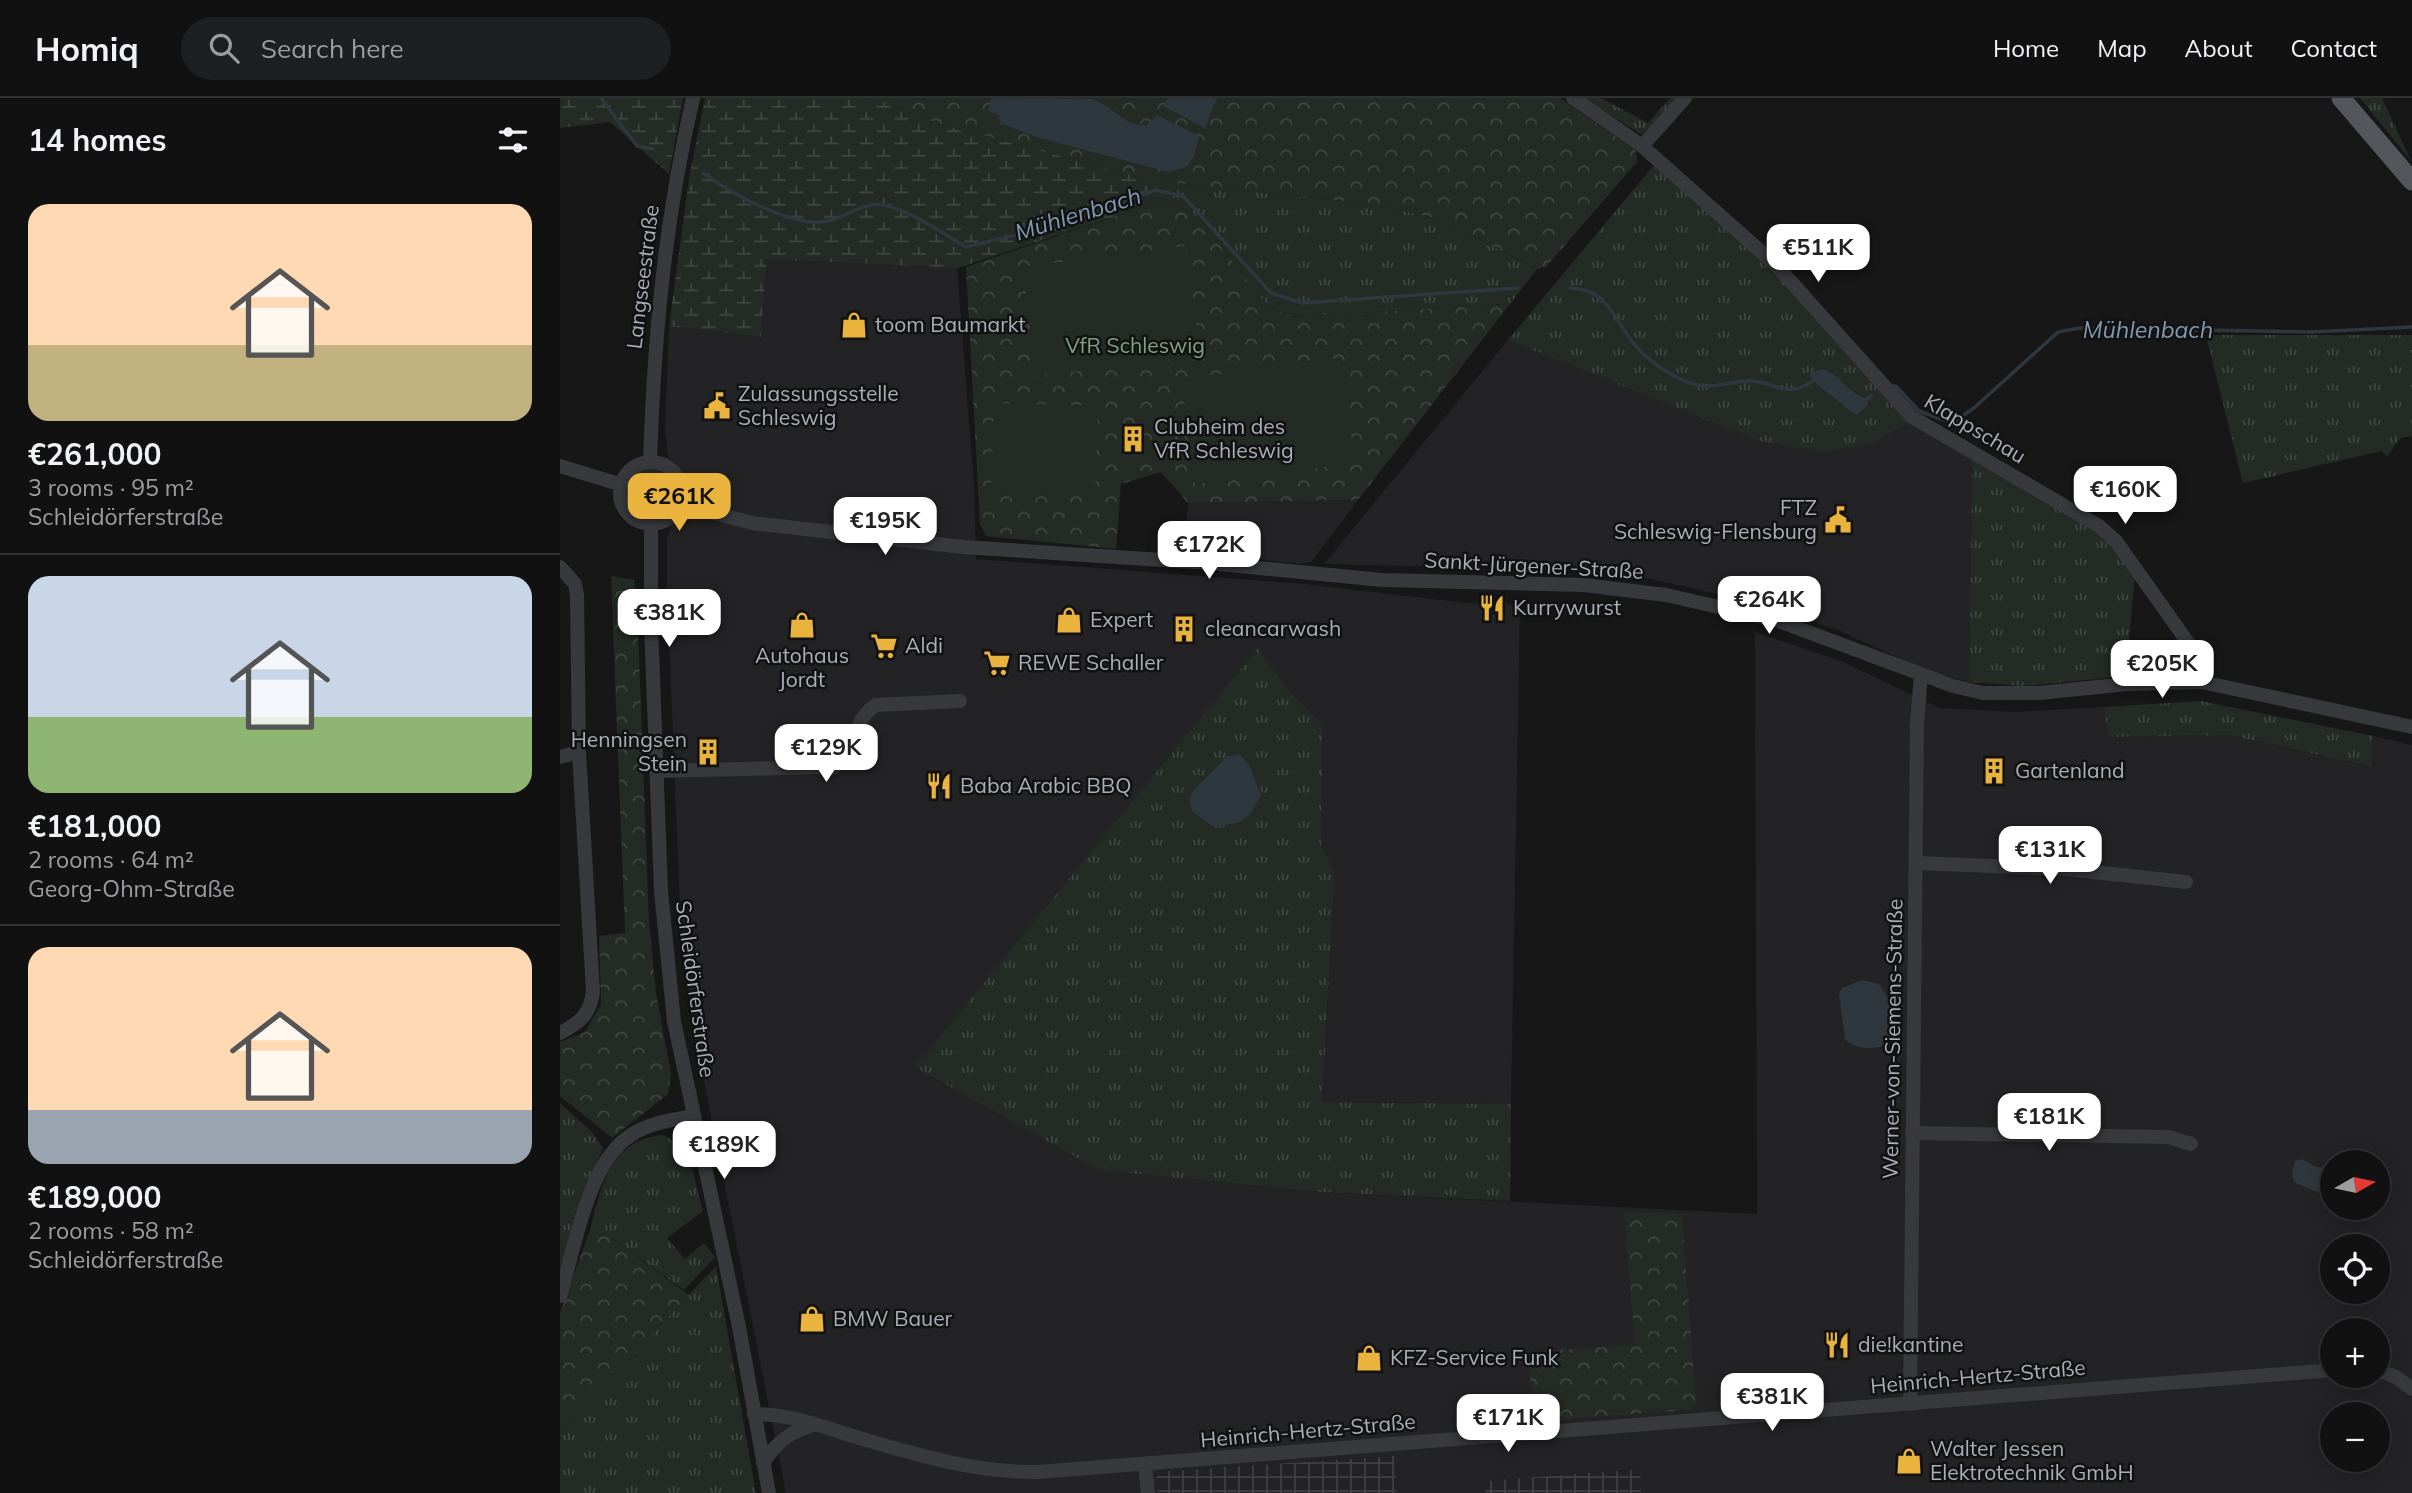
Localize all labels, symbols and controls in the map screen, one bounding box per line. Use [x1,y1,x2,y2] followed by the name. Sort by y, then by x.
[181,17,671,80] search box
[35,28,139,69] text: Homiq
[205,29,243,67] icon: search
[261,32,404,65] text: Search here
[1993,33,2059,63] text: Home
[2097,33,2147,63] text: Map
[2185,33,2253,63] text: About
[2291,33,2377,63] text: Contact
[28,121,167,159] text: 14 homes
[494,121,532,159] icon: filters
[1011,181,1144,246] water label: Mühlenbach
[620,203,664,350] street label: Langseestraße
[1769,225,1867,284] pin: €511K
[1783,232,1853,261] text: €511K
[217,250,343,376] icon: home
[839,310,869,340] shop icon: toom Baumarkt
[875,311,1026,337] place label: toom Baumarkt
[2083,315,2213,344] water label: Mühlenbach
[1065,332,1205,358] park label: VfR Schleswig
[738,380,899,430] place label: Zulassungsstelle Schleswig
[1920,388,2031,469] street label: Klappschau
[702,391,732,421] public building icon: Zulassungsstelle Schleswig
[1154,413,1294,463] place label: Clubheim des VfR Schleswig
[1118,424,1148,454] building icon: Clubheim des VfR Schleswig
[28,435,161,473] text: €261,000
[2076,466,2174,526] pin: €160K
[28,473,194,502] text: 3 rooms · 95 m²
[630,474,728,533] pin: €261K
[2090,474,2160,503] text: €160K
[644,481,714,510] text: €261K
[1614,494,1817,544] place label: FTZ Schleswig-Flensburg
[836,498,934,557] pin: €195K
[28,502,223,531] text: Schleidörferstraße
[850,505,920,534] text: €195K
[1823,505,1853,535] public building icon: FTZ Schleswig-Flensburg
[1160,522,1258,581] pin: €172K
[1174,529,1244,558] text: €172K
[1424,546,1644,584] street label: Sankt-Jürgener-Straße
[1720,576,1818,636] pin: €264K
[1734,584,1804,613] text: €264K
[620,589,718,649] pin: €381K
[1477,593,1507,623] restaurant icon: Kurrywurst
[1513,594,1621,620] place label: Kurrywurst
[634,597,704,626] text: €381K
[1054,605,1084,635] shop icon: Expert
[1090,606,1153,632] place label: Expert
[787,610,817,640] shop icon: Autohaus Jordt
[1169,614,1199,644] building icon: cleancarwash
[1205,615,1341,641] place label: cleancarwash
[217,622,343,748] icon: home
[869,631,899,661] supermarket icon: Aldi
[905,632,943,658] place label: Aldi
[2113,640,2211,700] pin: €205K
[755,642,849,692] place label: Autohaus Jordt
[982,648,1012,678] supermarket icon: REWE Schaller
[2127,648,2197,677] text: €205K
[1018,649,1164,675] place label: REWE Schaller
[777,724,875,784] pin: €129K
[571,726,687,776] place label: Henningsen Stein
[791,732,861,761] text: €129K
[693,737,723,767] building icon: Henningsen Stein
[1979,756,2009,786] building icon: Gartenland
[2015,757,2125,783] place label: Gartenland
[924,771,954,801] restaurant icon: Baba Arabic BBQ
[960,772,1131,798] place label: Baba Arabic BBQ
[28,807,161,845] text: €181,000
[2001,826,2099,886] pin: €131K
[2015,834,2085,863] text: €131K
[28,845,194,874] text: 2 rooms · 64 m²
[28,874,235,903] text: Georg-Ohm-Straße
[671,899,721,1079] street label: Schleidörferstraße
[1877,899,1907,1179] street label: Werner-von-Siemens-Straße
[217,993,343,1119] icon: home
[2000,1094,2098,1153] pin: €181K
[2014,1101,2084,1130] text: €181K
[675,1122,773,1181] pin: €189K
[689,1129,759,1158] text: €189K
[2320,1150,2390,1220] north arrow
[2320,1150,2390,1472] map controls
[28,1178,161,1216] text: €189,000
[28,1216,194,1245] text: 2 rooms · 58 m²
[2320,1234,2390,1304] button: locate
[28,1245,223,1274] text: Schleidörferstraße
[797,1304,827,1334] shop icon: BMW Bauer
[833,1305,953,1331] place label: BMW Bauer
[2320,1318,2390,1388] button: +
[1822,1330,1852,1360] restaurant icon: die!kantine
[1858,1331,1964,1357] place label: die!kantine
[1354,1343,1384,1373] shop icon: KFZ-Service Funk
[1390,1344,1559,1370] place label: KFZ-Service Funk
[1869,1354,2087,1398] street label: Heinrich-Hertz-Straße
[1723,1374,1821,1433] pin: €381K
[1737,1381,1807,1410] text: €381K
[1459,1394,1557,1454] pin: €171K
[1473,1402,1543,1431] text: €171K
[2320,1402,2390,1472] button: −
[1199,1408,1417,1452] street label: Heinrich-Hertz-Straße
[1930,1435,2134,1485] place label: Walter Jessen Elektrotechnik GmbH
[1894,1446,1924,1476] shop icon: Walter Jessen Elektrotechnik GmbH

